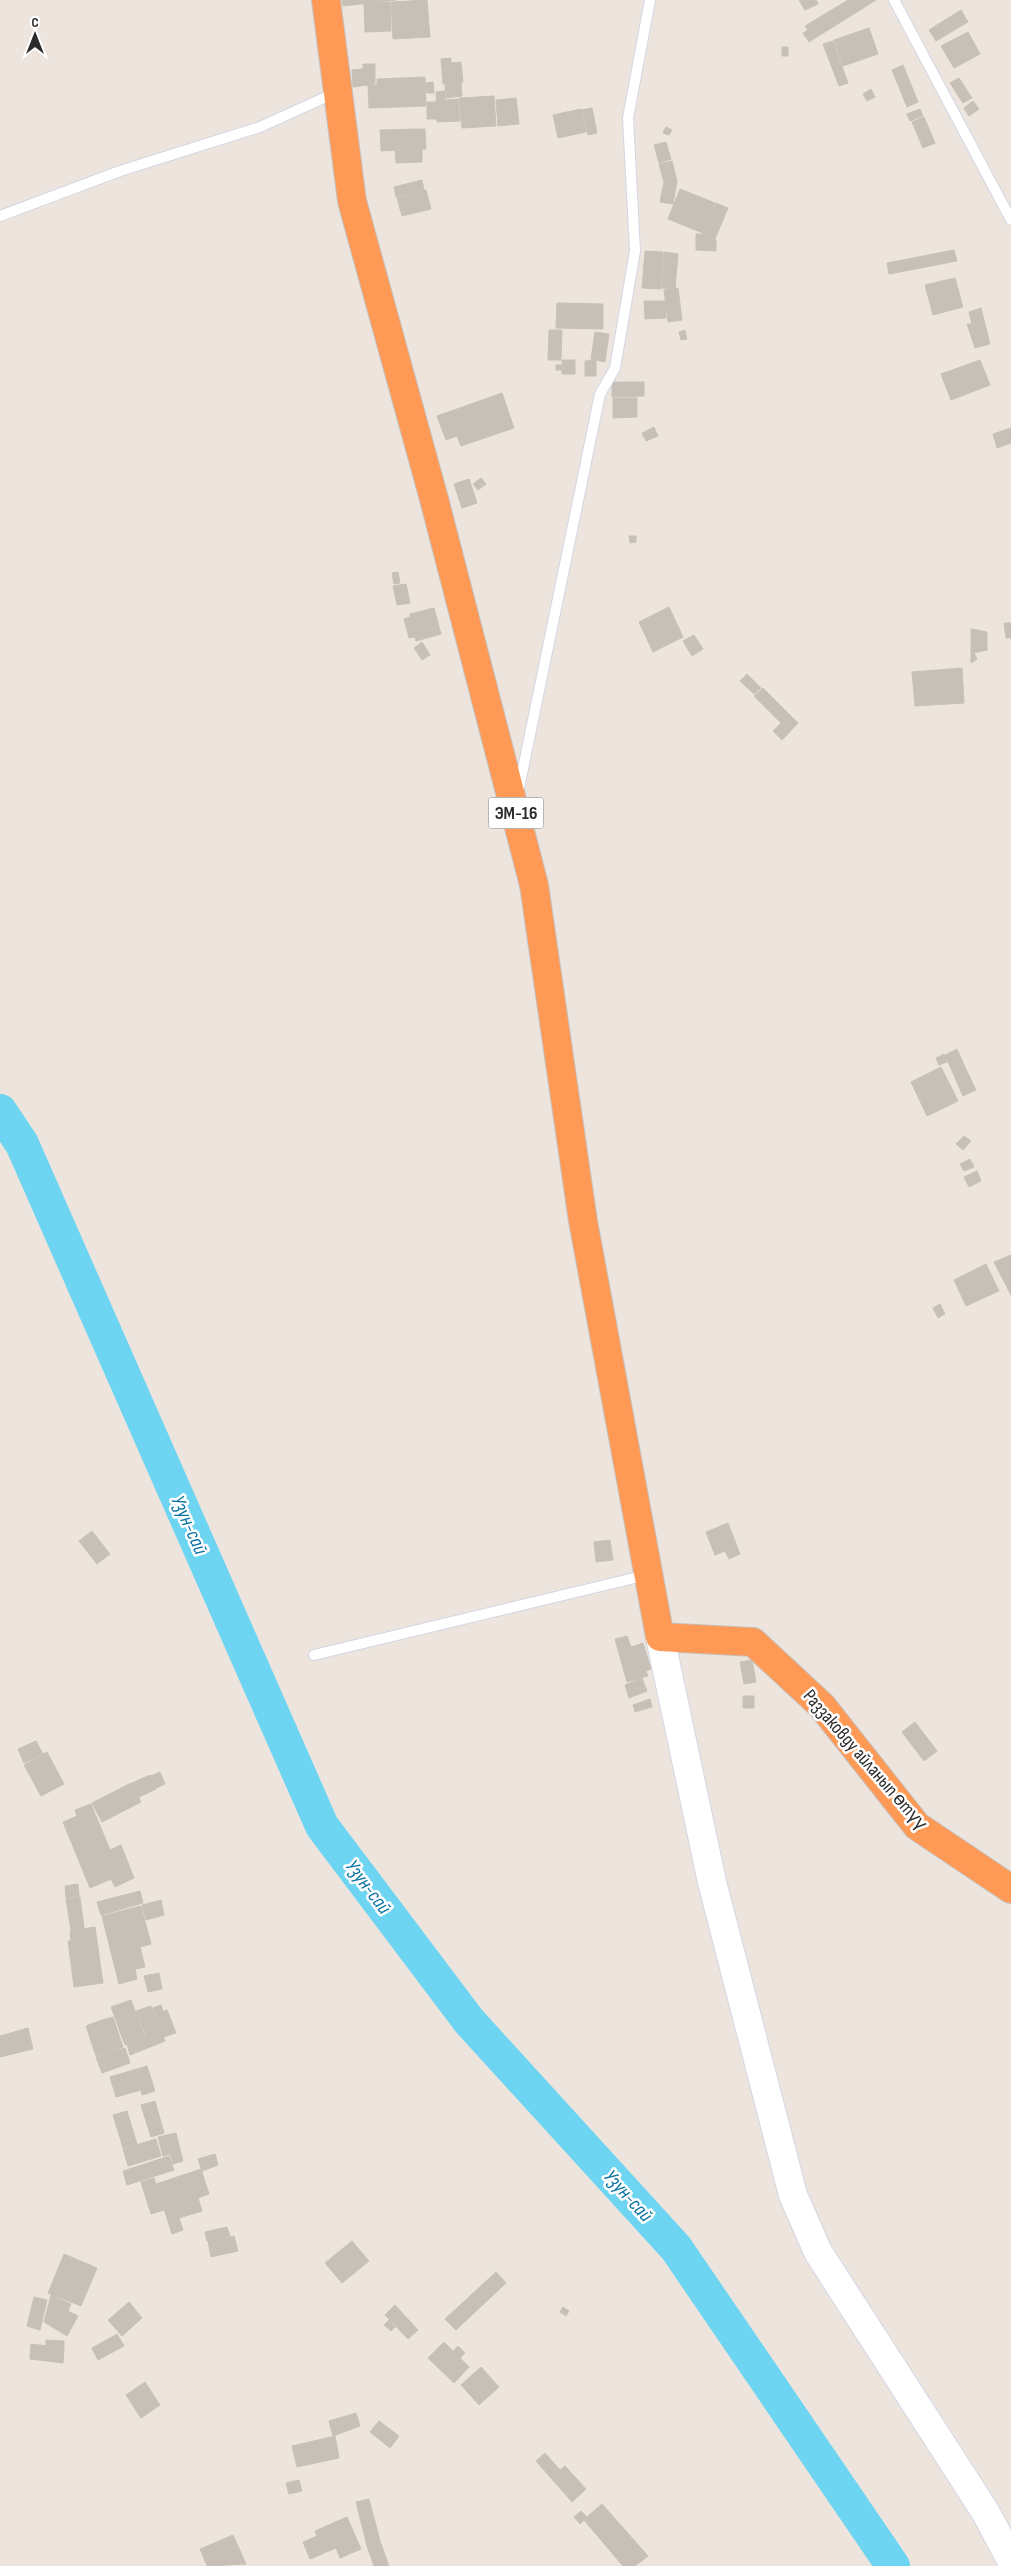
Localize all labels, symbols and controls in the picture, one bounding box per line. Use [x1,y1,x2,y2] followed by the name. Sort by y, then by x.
[10,10,60,60] north arrow
[31,14,39,31] text: С
[488,798,544,828] road number: ЭМ-16
[165,1492,213,1559] water label: Узун-сай
[798,1685,932,1835] street label: Раззаковду айланып өтүү
[340,1855,397,1919] water label: Узун-сай
[598,2165,658,2228] water label: Узун-сай

